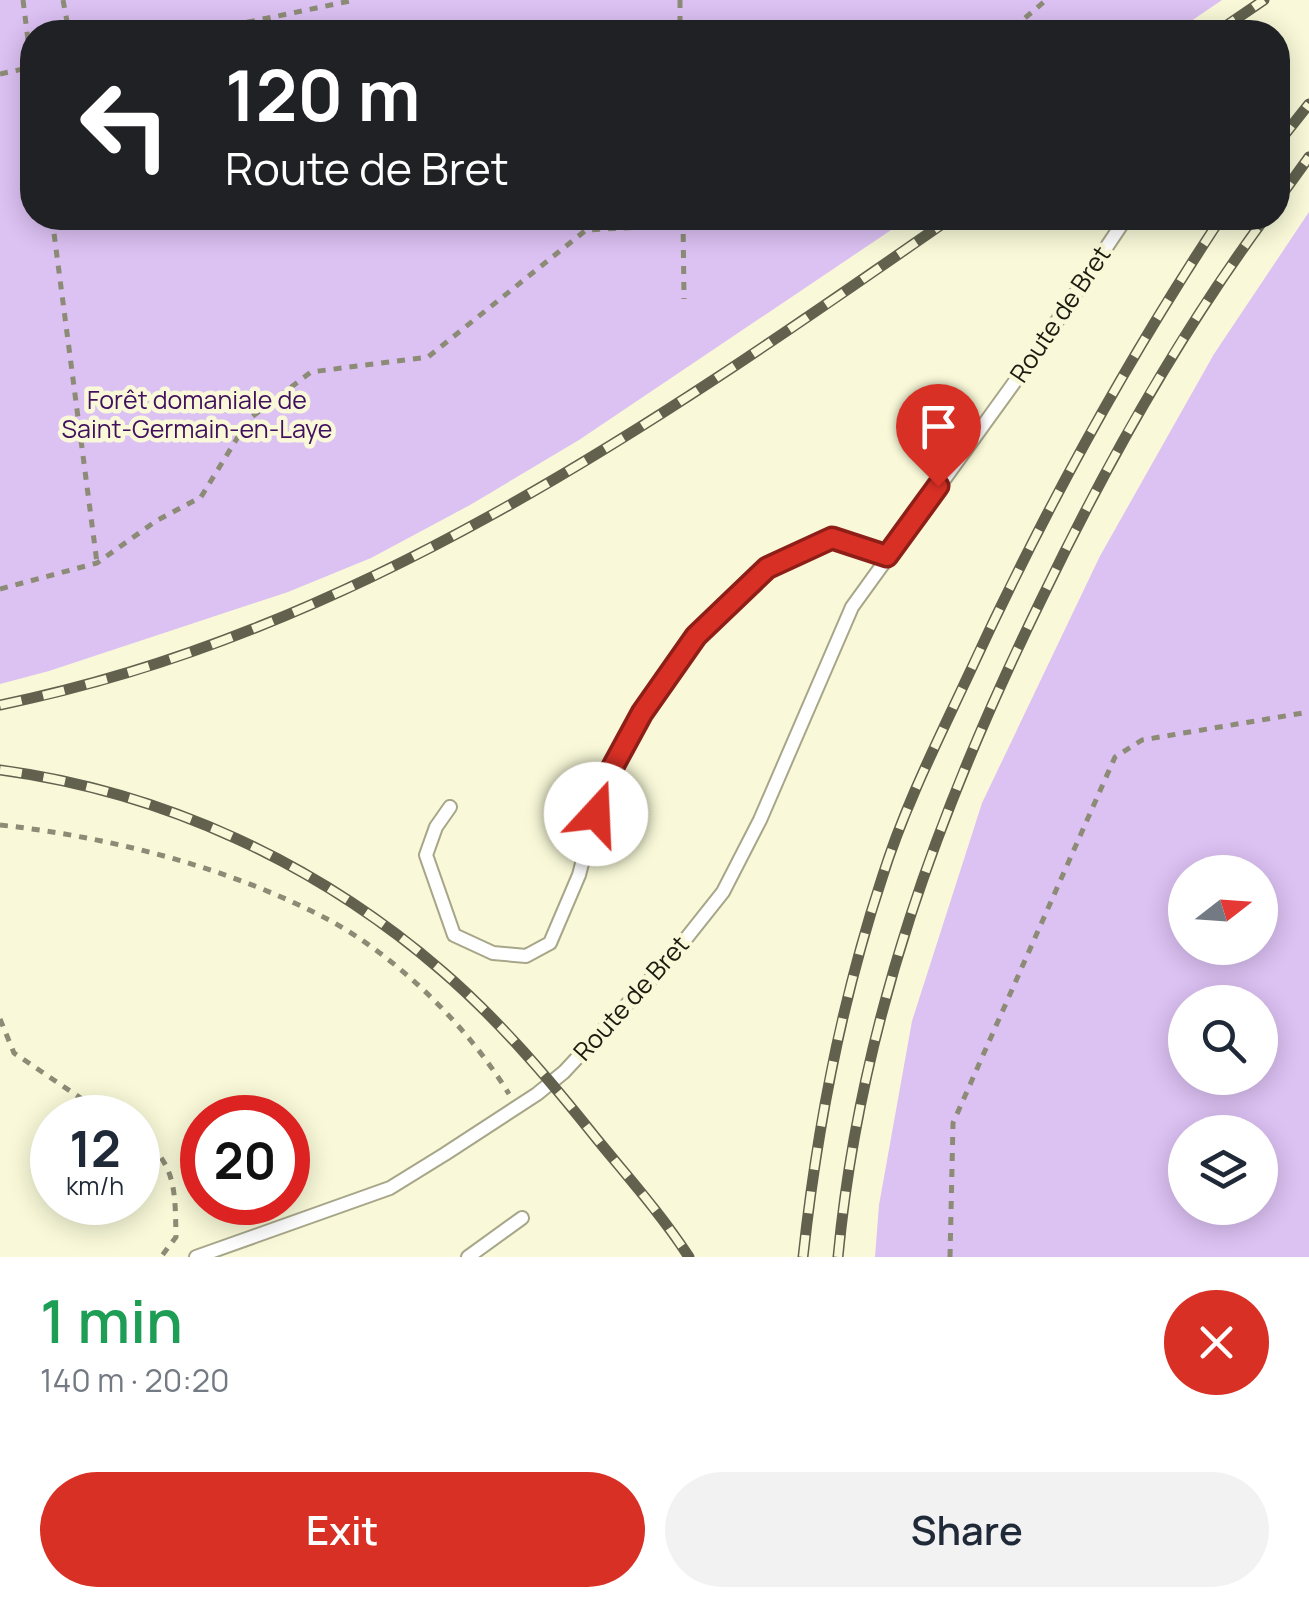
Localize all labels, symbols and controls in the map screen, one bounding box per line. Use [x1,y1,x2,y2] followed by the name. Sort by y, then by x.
[225,46,420,142] text: 120 m
[60,60,190,190] icon: left
[225,137,509,199] text: Route de Bret
[1001,239,1118,389] street label: Route de Bret
[62,382,332,446] park label: Forêt domaniale de Saint-Germain-en-Laye
[896,384,981,487] pin
[911,399,966,454] icon: arrive
[544,762,648,866] position arrow
[1168,855,1278,965] north arrow
[1168,855,1278,1225] map controls
[565,927,696,1068] street label: Route de Bret
[1168,985,1278,1095] button: search
[180,1095,310,1225] speed limit sign: 20
[69,1114,121,1182] text: 12
[1168,1115,1278,1225] button: layers
[66,1168,124,1203] text: km/h
[40,1279,183,1361] text: 1 min
[1164,1290,1269,1395] button: close
[40,1358,230,1402] text: 140 m · 20:20
[40,1472,645,1587] button: Exit
[665,1472,1269,1587] button: Share

